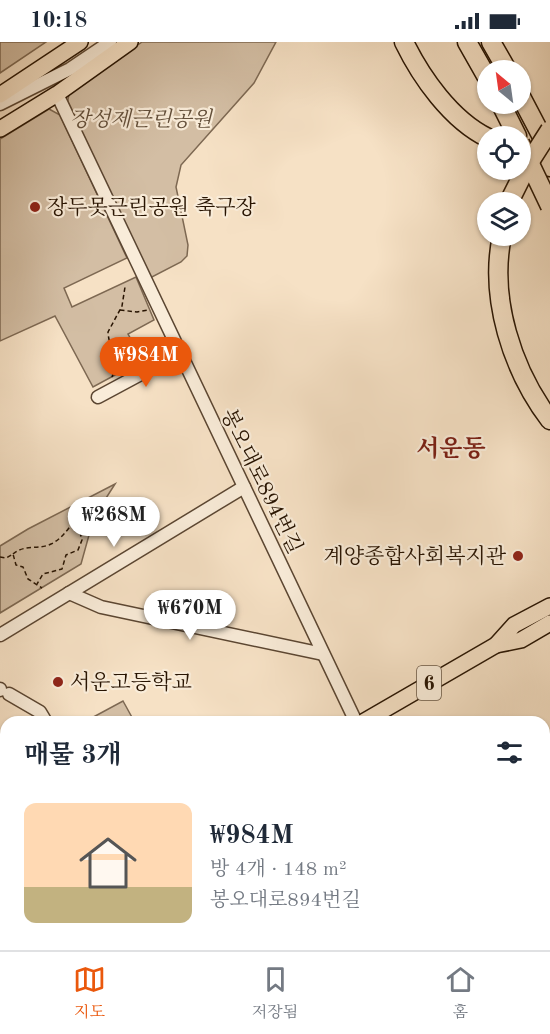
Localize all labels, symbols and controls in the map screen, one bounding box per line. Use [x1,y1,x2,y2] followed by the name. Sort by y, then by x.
[30,10,87,32] text: 10:18
[477,60,531,114] north arrow
[477,60,531,246] map controls
[70,108,214,131] park label: 장성제근린공원
[477,126,531,180] button: locate
[477,192,531,246] button: layers
[47,196,256,219] place label: 장두못근린공원 축구장
[28,200,42,214] marker: 장두못근린공원 축구장
[104,337,188,388] pin: ₩984M
[114,346,178,366] text: ₩984M
[217,405,307,557] street label: 봉오대로894번길
[416,435,486,462] district label: 서운동
[72,497,156,548] pin: ₩268M
[82,506,146,526] text: ₩268M
[323,545,507,568] place label: 계양종합사회복지관
[511,549,525,563] marker: 계양종합사회복지관
[148,590,232,641] pin: ₩670M
[158,599,222,619] text: ₩670M
[417,666,441,700] road number: 6
[70,671,192,694] place label: 서운고등학교
[51,675,65,689] marker: 서운고등학교
[493,736,526,769] icon: filters
[24,743,122,769] text: 매물 3개
[210,823,294,849] text: ₩984M
[72,827,144,899] icon: home
[210,860,347,880] text: 방 4개 · 148 m²
[210,891,361,911] text: 봉오대로894번길
[73,963,106,1023] tab: 지도
[252,963,298,1023] tab: 저장됨
[444,963,477,1023] tab: 홈

